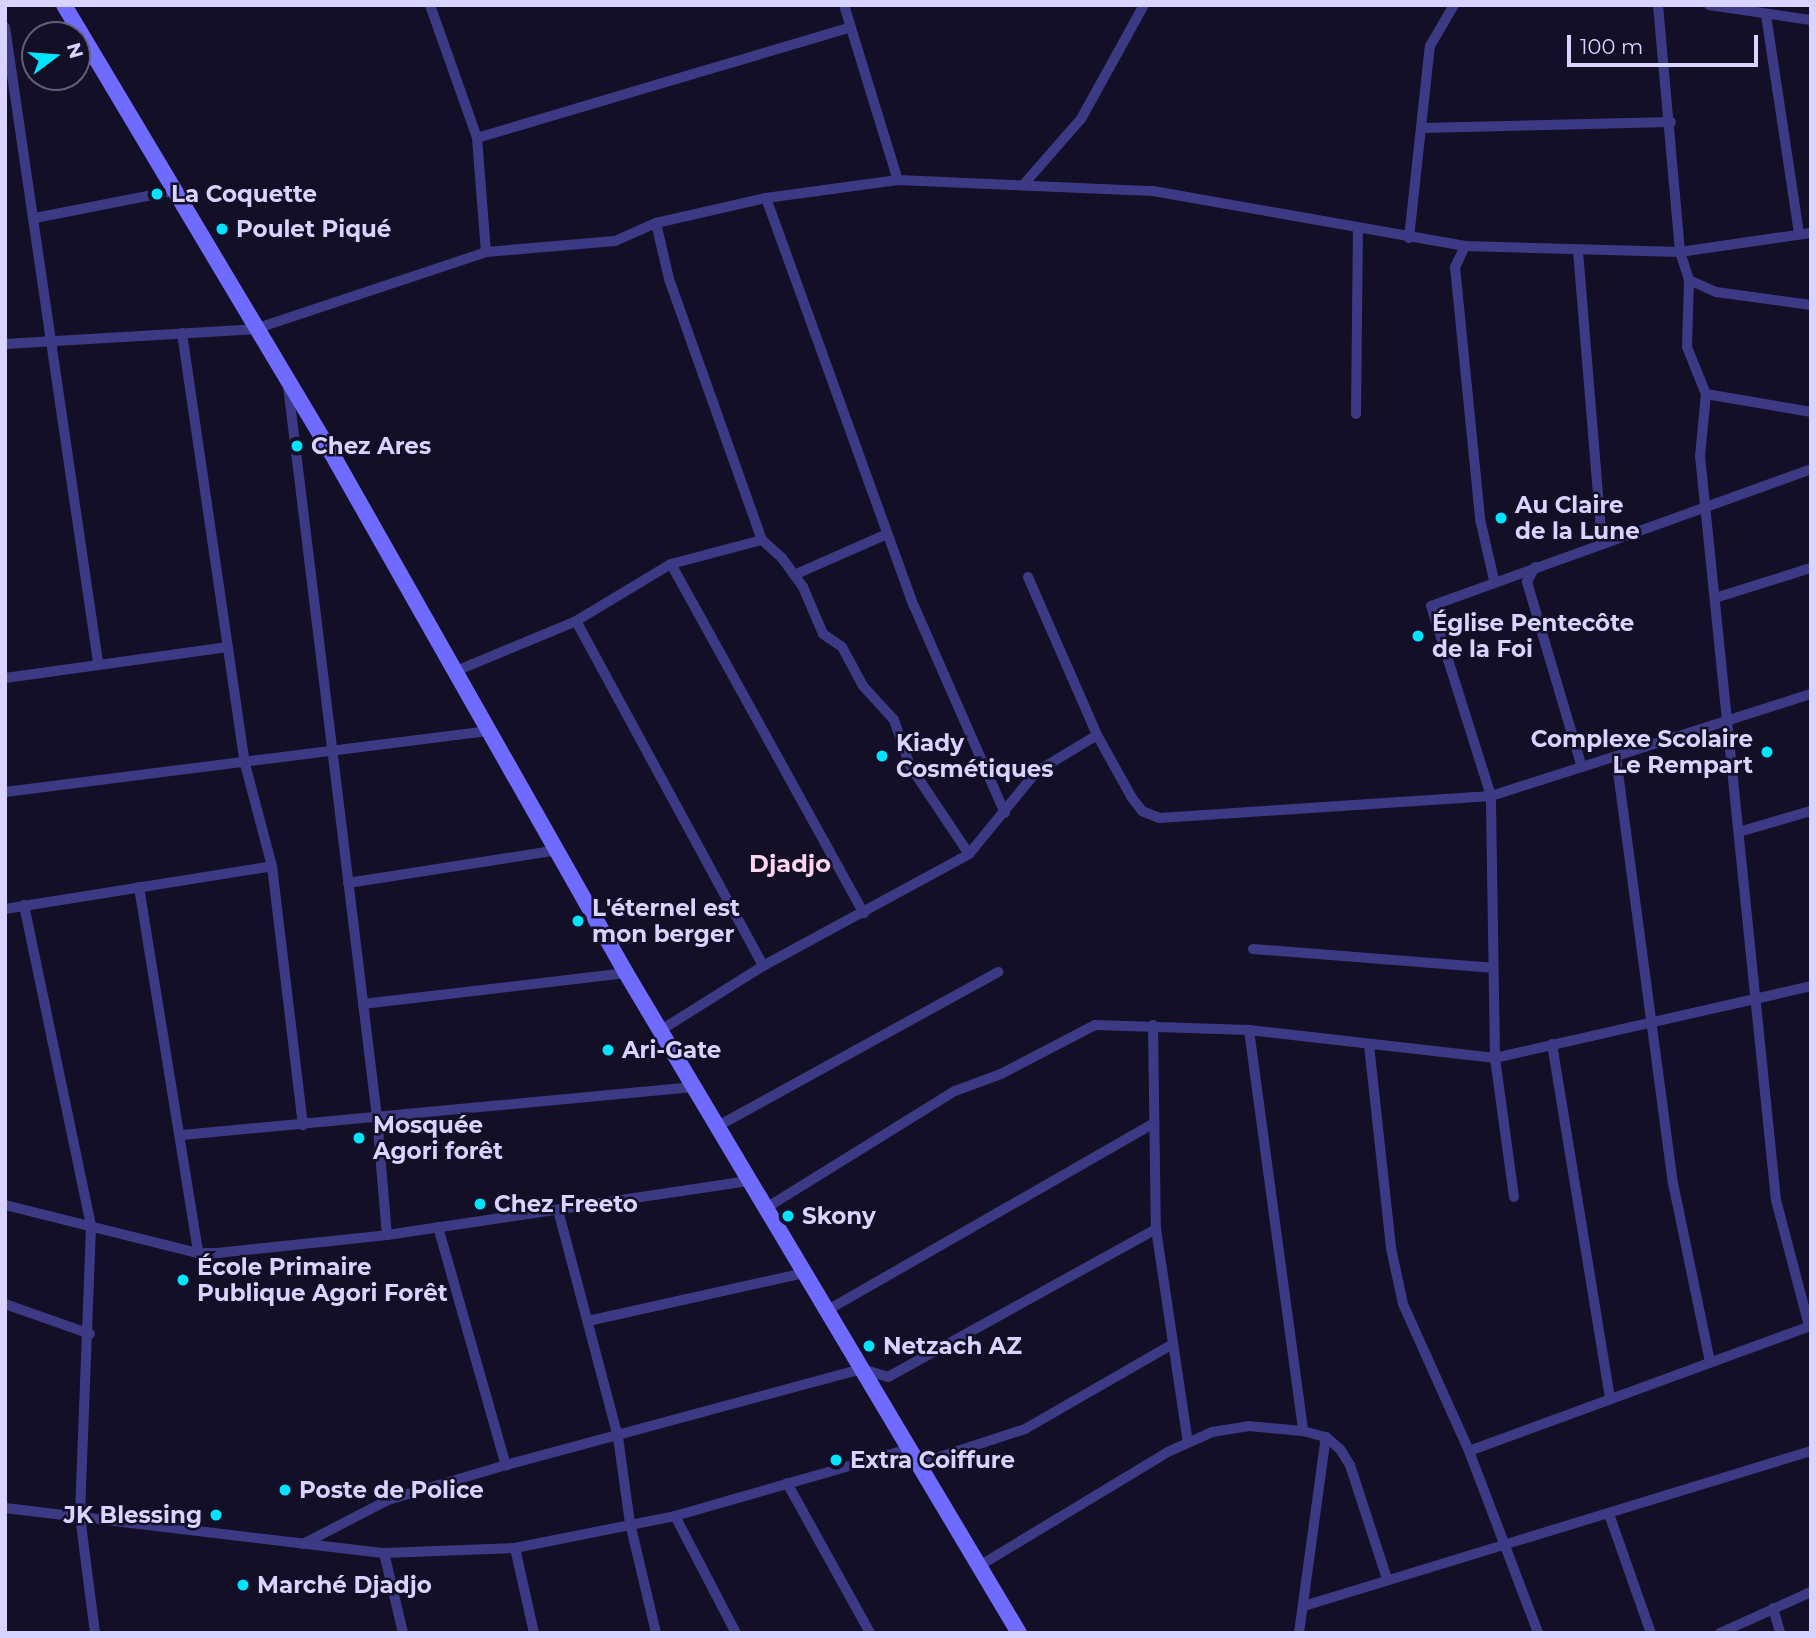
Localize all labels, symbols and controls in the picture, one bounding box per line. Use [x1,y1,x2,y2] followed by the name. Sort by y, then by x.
[21,21,91,91] north arrow
[1571,21,1762,65] scale bar
[1580,34,1643,59] text: 100 m
[62,40,88,61] text: N
[171,180,317,208] place label: La Coquette
[149,186,165,202] marker: La Coquette
[236,215,391,243] place label: Poulet Piqué
[214,221,230,237] marker: Poulet Piqué
[311,432,431,460] place label: Chez Ares
[289,438,305,454] marker: Chez Ares
[1515,491,1640,545] place label: Au Claire de la Lune
[1493,510,1509,526] marker: Au Claire de la Lune
[1432,609,1634,663] place label: Église Pentecôte de la Foi
[1410,628,1426,644] marker: Église Pentecôte de la Foi
[1531,725,1753,779] place label: Complexe Scolaire Le Rempart
[896,729,1054,783] place label: Kiady Cosmétiques
[1759,744,1775,760] marker: Complexe Scolaire Le Rempart
[874,748,890,764] marker: Kiady Cosmétiques
[749,850,831,878] district label: Djadjo
[592,894,740,948] place label: L'éternel est mon berger
[570,913,586,929] marker: L'éternel est mon berger
[622,1036,721,1064] place label: Ari-Gate
[600,1042,616,1058] marker: Ari-Gate
[373,1111,503,1165] place label: Mosquée Agori forêt
[351,1130,367,1146] marker: Mosquée Agori forêt
[494,1190,638,1218] place label: Chez Freeto
[472,1196,488,1212] marker: Chez Freeto
[802,1202,876,1230] place label: Skony
[780,1208,796,1224] marker: Skony
[197,1253,448,1307] place label: École Primaire Publique Agori Forêt
[175,1272,191,1288] marker: École Primaire Publique Agori Forêt
[883,1332,1022,1360] place label: Netzach AZ
[861,1338,877,1354] marker: Netzach AZ
[850,1446,1015,1474] place label: Extra Coiffure
[828,1452,844,1468] marker: Extra Coiffure
[299,1476,484,1504] place label: Poste de Police
[277,1482,293,1498] marker: Poste de Police
[64,1501,202,1529] place label: JK Blessing
[208,1507,224,1523] marker: JK Blessing
[257,1571,432,1599] place label: Marché Djadjo
[235,1577,251,1593] marker: Marché Djadjo

